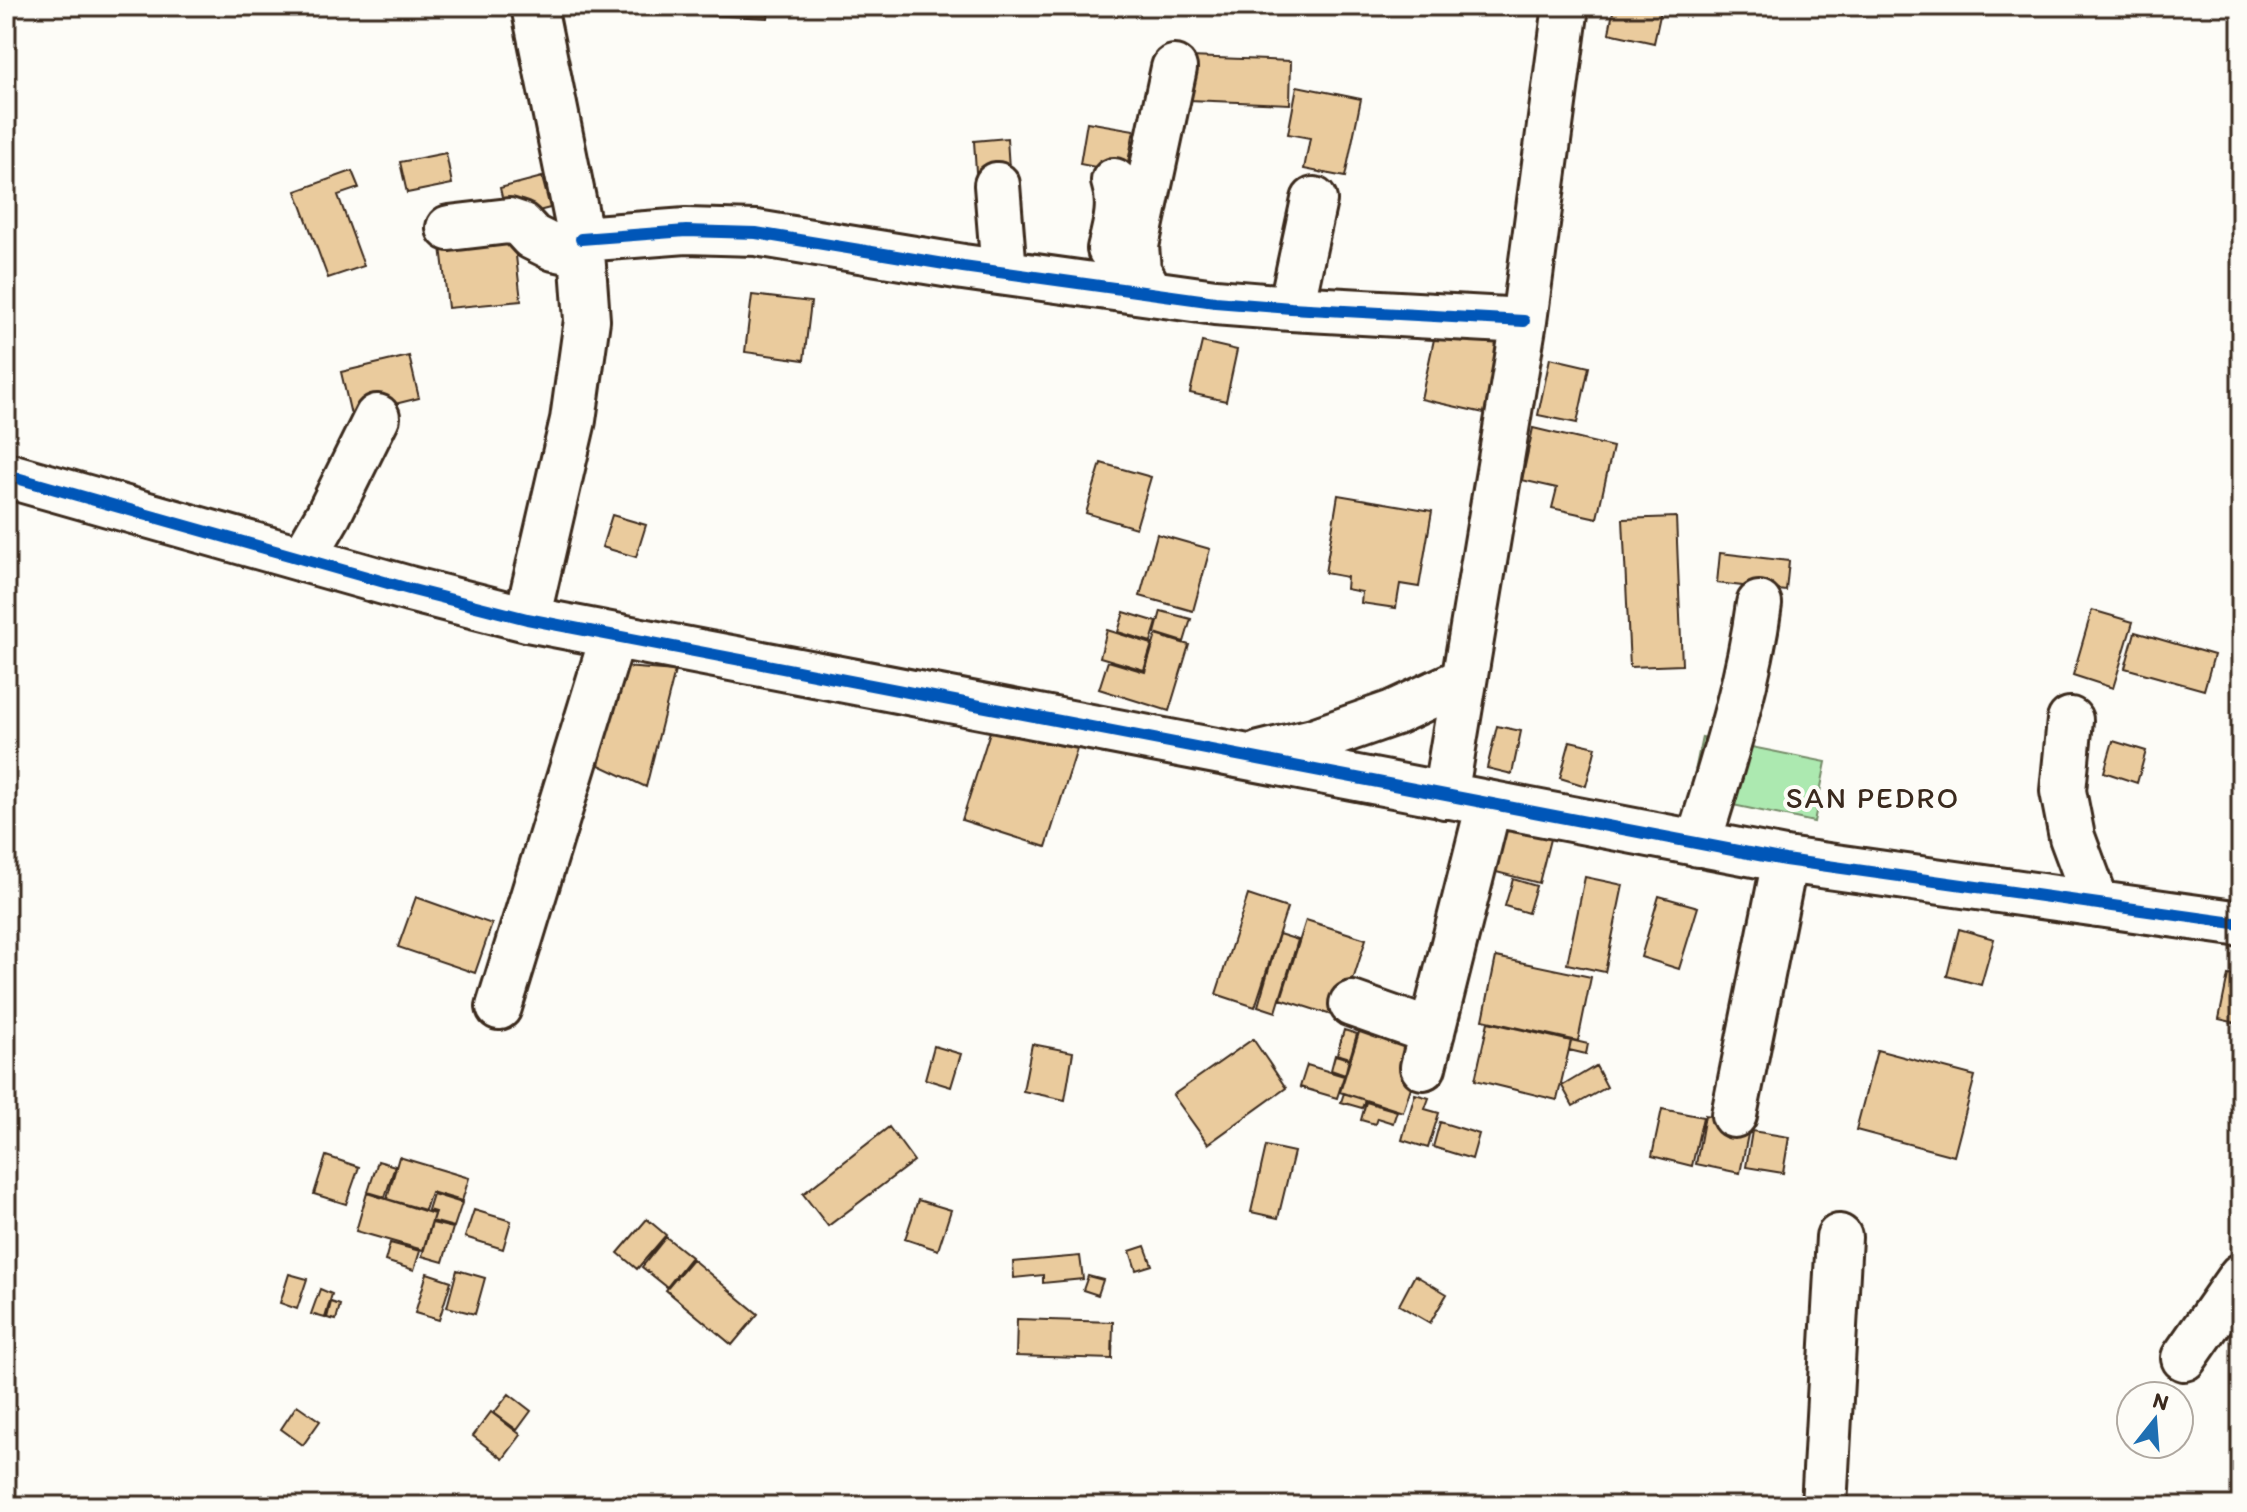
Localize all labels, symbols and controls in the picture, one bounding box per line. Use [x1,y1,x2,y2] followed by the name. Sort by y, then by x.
[1786,779,1960,816] district label: SAN PEDRO
[2115,1380,2195,1460] north arrow
[2150,1386,2172,1416] text: N

